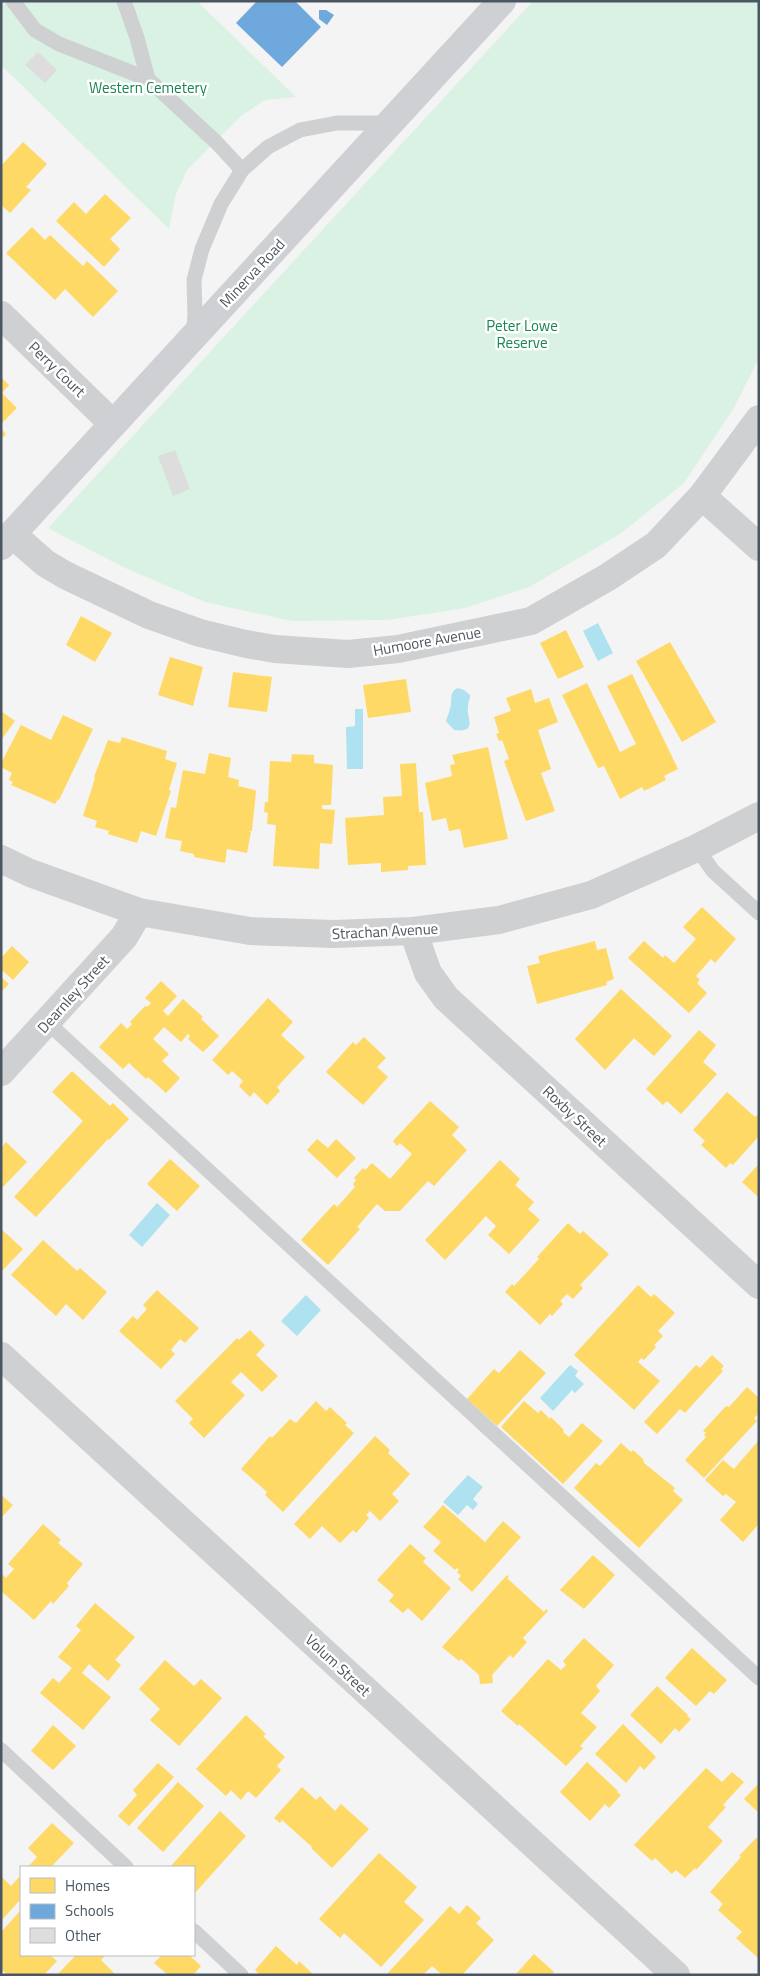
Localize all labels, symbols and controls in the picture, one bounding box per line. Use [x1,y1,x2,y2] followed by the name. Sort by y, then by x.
[89,76,207,99] park label: Western Cemetery
[214,233,290,313] street label: Minerva Road
[486,314,558,354] park label: Peter Lowe Reserve
[23,336,91,403] street label: Perry Court
[371,620,483,662] street label: Humoore Avenue
[331,917,439,945] street label: Strachan Avenue
[32,949,115,1038] street label: Dearnley Street
[538,1080,613,1152] street label: Roxby Street
[300,1629,376,1702] street label: Volum Street
[20,1866,195,1956] legend
[65,1874,110,1897] text: Homes
[65,1899,114,1922] text: Schools
[65,1924,101,1947] text: Other

